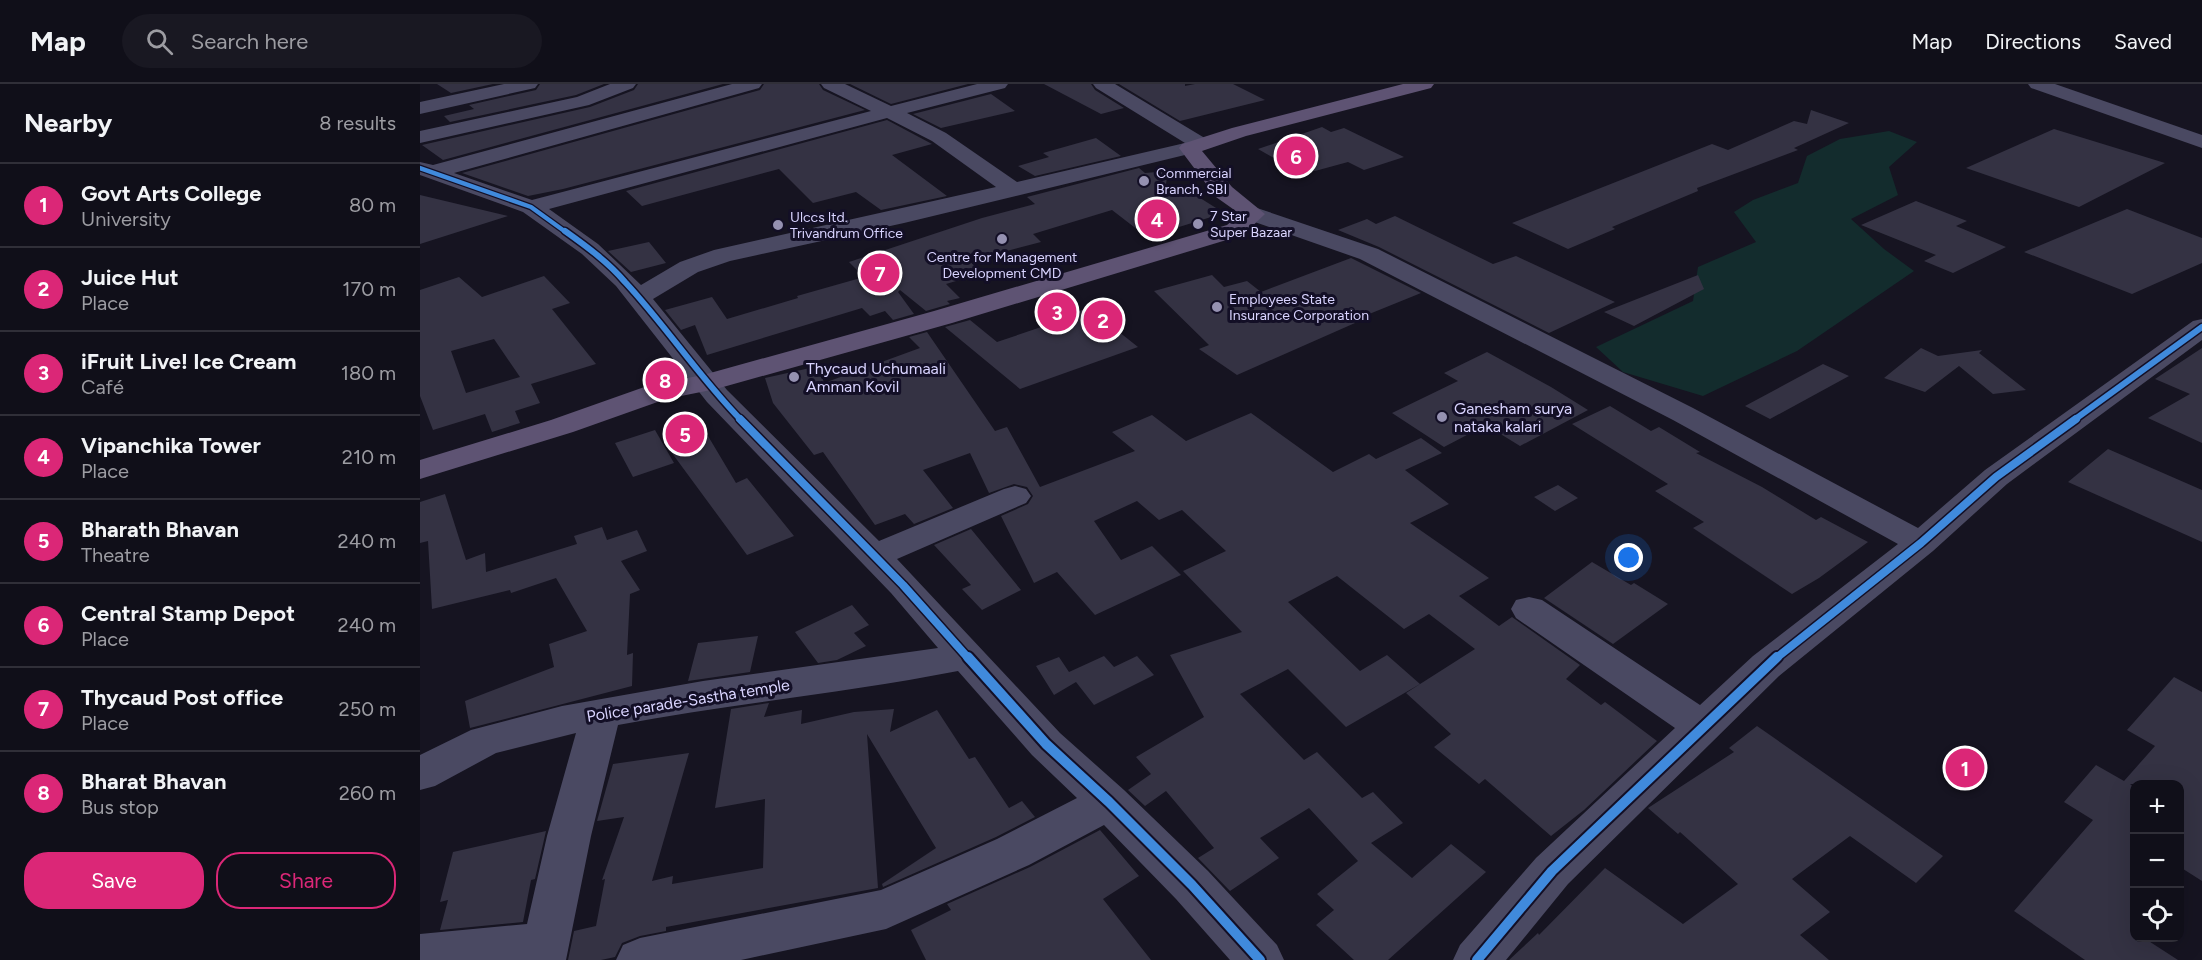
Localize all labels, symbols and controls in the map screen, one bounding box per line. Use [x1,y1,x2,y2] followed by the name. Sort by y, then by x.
[122,14,542,68] search box
[30,24,86,58] text: Map
[143,25,176,58] icon: search
[191,28,308,55] text: Search here
[1911,29,1952,54] text: Map
[1985,29,2081,54] text: Directions
[2114,29,2172,54] text: Saved
[24,107,112,139] text: Nearby
[319,111,396,135] text: 8 results
[1276,134,1316,178] pin: 6
[1156,165,1231,198] place label: Commercial Branch, SBI
[1137,174,1151,188] marker: Commercial Branch, SBI
[81,180,262,207] text: Govt Arts College
[39,193,48,217] text: 1
[349,193,396,217] text: 80 m
[1138,196,1176,242] pin: 4
[81,207,171,231] text: University
[1210,208,1292,241] place label: 7 Star Super Bazaar
[790,209,903,242] place label: Ulccs ltd. Trivandrum Office
[1191,217,1205,231] marker: 7 Star Super Bazaar
[771,218,785,232] marker: Ulccs ltd. Trivandrum Office
[995,232,1009,246] marker: Centre for Management Development CMD
[927,249,1077,282] place label: Centre for Management Development CMD
[860,250,900,296] pin: 7
[81,264,179,291] text: Juice Hut
[38,277,49,301] text: 2
[342,277,396,301] text: 170 m
[1038,290,1076,334] pin: 3
[81,291,129,315] text: Place
[1229,291,1369,324] place label: Employees State Insurance Corporation
[1084,298,1122,342] pin: 2
[1210,300,1224,314] marker: Employees State Insurance Corporation
[81,348,296,375] text: iFruit Live! Ice Cream
[646,358,684,402] pin: 8
[806,359,946,396] place label: Thycaud Uchumaali Amman Kovil
[38,361,49,385] text: 3
[341,361,396,385] text: 180 m
[787,370,801,384] marker: Thycaud Uchumaali Amman Kovil
[81,375,124,399] text: Café
[1454,399,1572,436] place label: Ganesham surya nataka kalari
[1435,410,1449,424] marker: Ganesham surya nataka kalari
[666,412,704,456] pin: 5
[81,432,261,459] text: Vipanchika Tower
[37,445,50,469] text: 4
[342,445,396,469] text: 210 m
[81,459,129,483] text: Place
[81,516,239,543] text: Bharath Bhavan
[38,529,49,553] text: 5
[338,529,396,553] text: 240 m
[81,543,150,567] text: Theatre
[1614,543,1643,572] your location
[81,600,295,627] text: Central Stamp Depot
[38,613,49,637] text: 6
[338,613,396,637] text: 240 m
[81,627,129,651] text: Place
[585,675,791,726] street label: Police parade-Sastha temple
[81,684,283,711] text: Thycaud Post office
[38,697,49,721] text: 7
[339,697,396,721] text: 250 m
[81,711,129,735] text: Place
[1946,746,1984,790] pin: 1
[81,768,226,795] text: Bharat Bhavan
[2130,780,2184,942] map controls
[2130,780,2184,834] button: +
[37,781,50,805] text: 8
[339,781,396,805] text: 260 m
[81,795,159,819] text: Bus stop
[2130,834,2184,888] button: −
[24,852,204,909] button: Save
[216,852,396,909] button: Share
[2130,888,2184,942] button: locate

